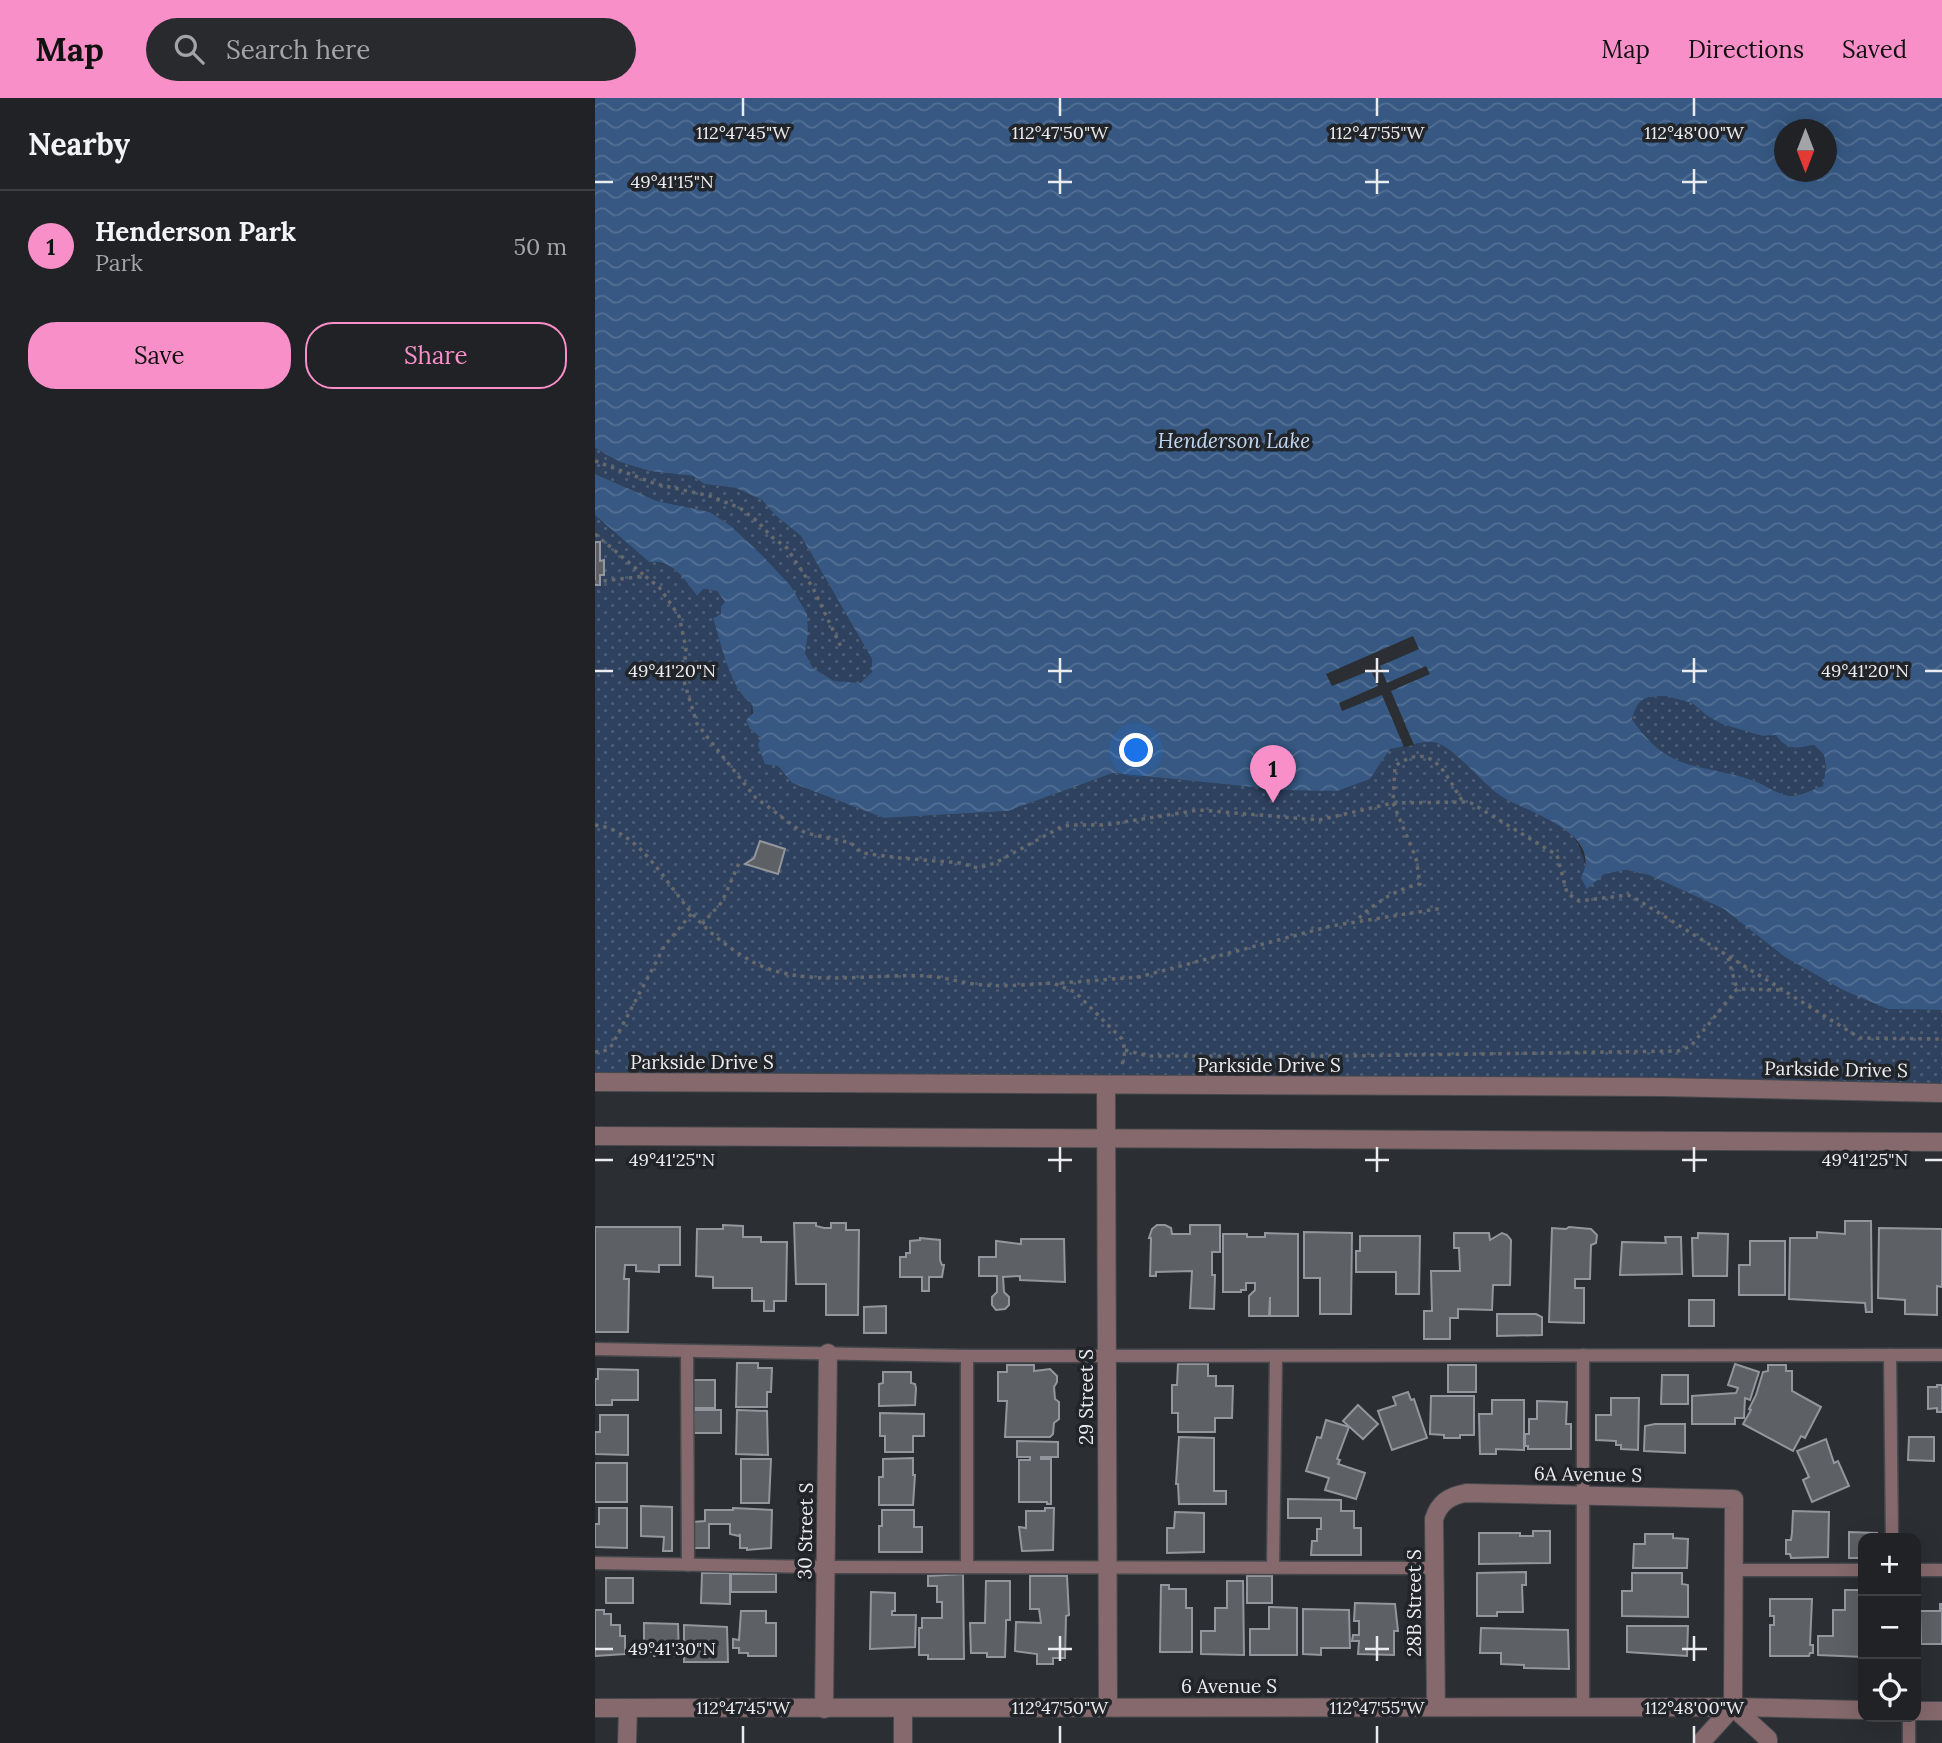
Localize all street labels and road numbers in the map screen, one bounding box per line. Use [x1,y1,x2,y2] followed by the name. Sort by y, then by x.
[630,1050,774,1074] street label: Parkside Drive S
[1197,1053,1341,1077] street label: Parkside Drive S
[1764,1056,1908,1082] street label: Parkside Drive S
[1074,1349,1098,1445] street label: 29 Street S
[1534,1461,1642,1487] street label: 6A Avenue S
[792,1482,818,1580] street label: 30 Street S
[1402,1549,1426,1657] street label: 28B Street S
[1181,1674,1277,1698] street label: 6 Avenue S

